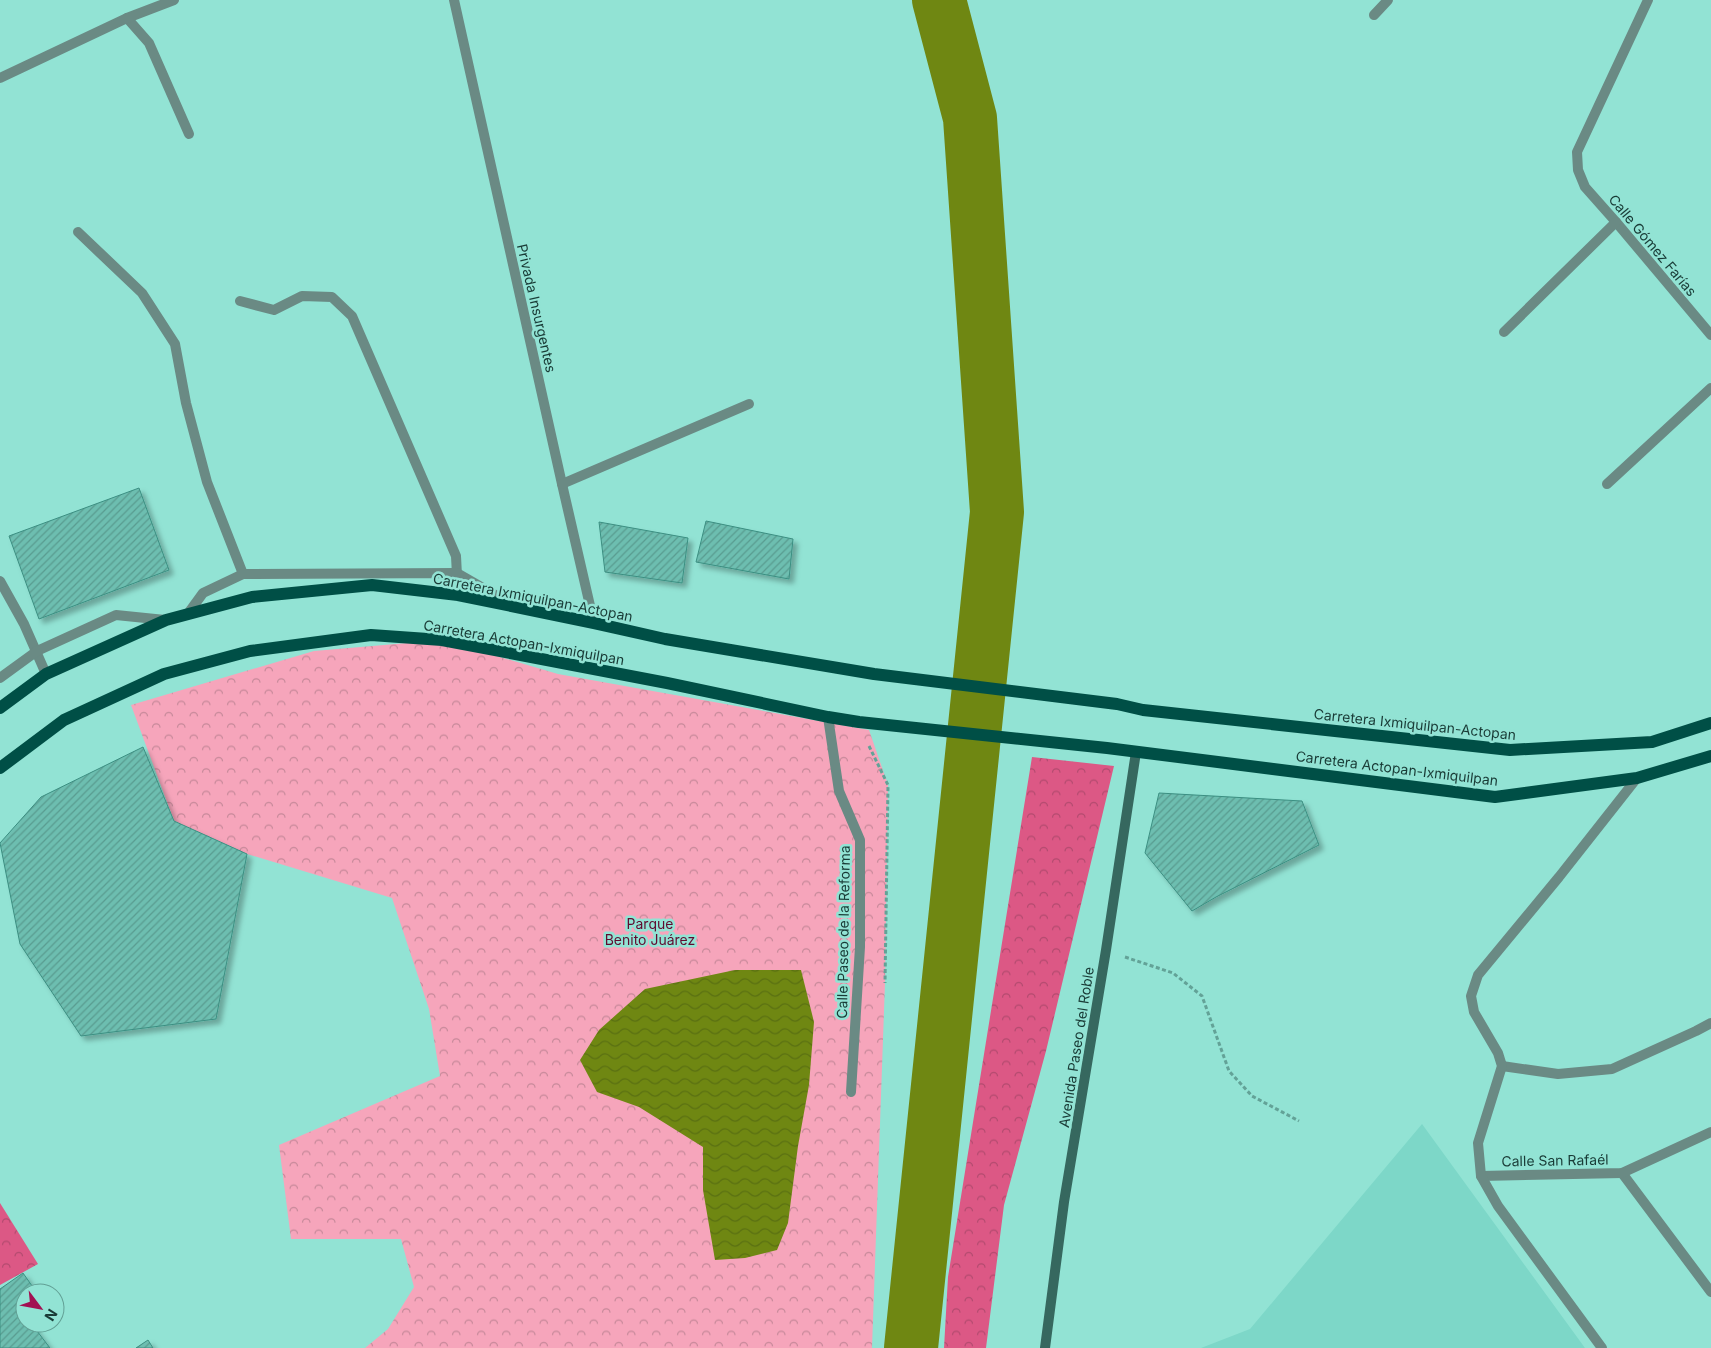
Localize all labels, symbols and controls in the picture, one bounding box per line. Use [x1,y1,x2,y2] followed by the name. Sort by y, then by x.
[1605,191,1701,299] street label: Calle Gómez Farías
[514,242,560,374] street label: Privada Insurgentes
[432,569,634,625] street label: Carretera Ixmiquilpan-Actopan
[422,616,626,668] street label: Carretera Actopan-Ixmiquilpan
[1313,705,1517,743] street label: Carretera Ixmiquilpan-Actopan
[1295,747,1499,789] street label: Carretera Actopan-Ixmiquilpan
[833,845,853,1019] street label: Calle Paseo de la Reforma
[605,915,695,948] park label: Parque Benito Juárez
[1055,965,1097,1129] street label: Avenida Paseo del Roble
[1501,1151,1609,1169] street label: Calle San Rafaél
[15,1283,65,1333] north arrow
[41,1306,61,1324] text: N

